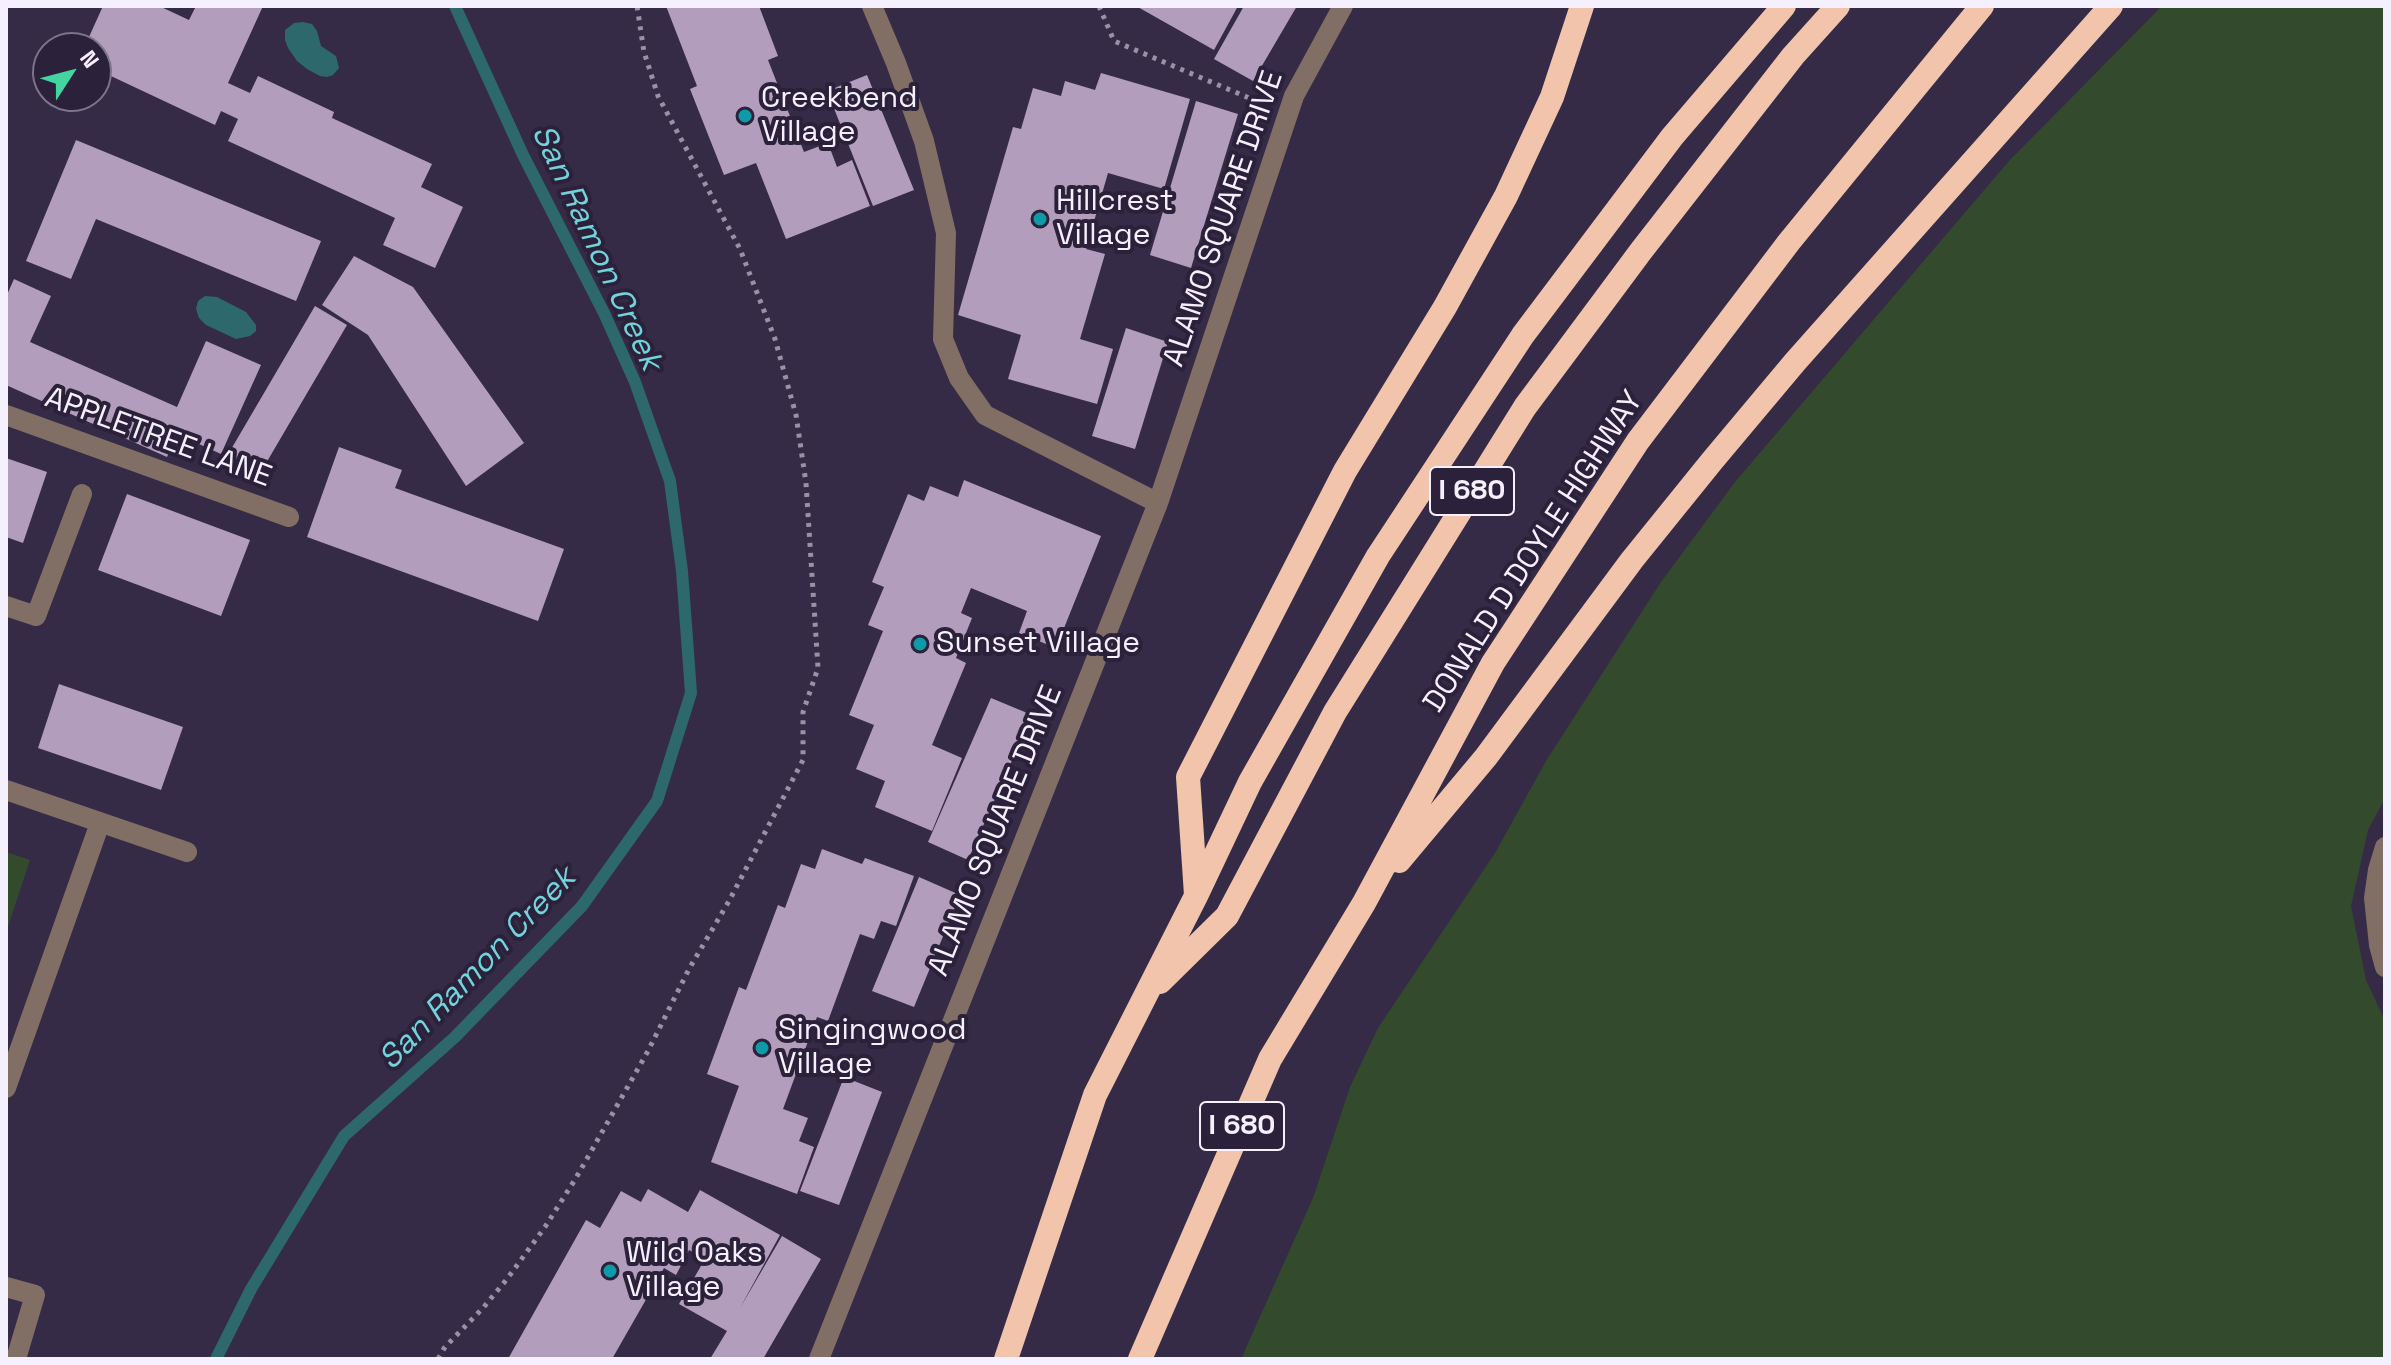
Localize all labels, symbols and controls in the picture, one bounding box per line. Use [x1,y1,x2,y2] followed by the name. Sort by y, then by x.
[32,32,112,112] north arrow
[74,45,105,73] text: N
[1157,67,1291,371] street label: ALAMO SQUARE DRIVE
[761,81,917,152] place label: Creekbend Village
[736,107,754,125] marker: Creekbend Village
[522,119,670,377] water label: San Ramon Creek
[1056,184,1173,254] place label: Hillcrest Village
[1031,210,1049,228] marker: Hillcrest Village
[40,380,276,496] street label: APPLETREE LANE
[1417,385,1651,719] street label: DONALD D DOYLE HIGHWAY
[1430,467,1514,515] road number: I 680
[936,626,1140,662] place label: Sunset Village
[911,635,929,653] marker: Sunset Village
[921,681,1071,981] street label: ALAMO SQUARE DRIVE
[372,860,584,1078] water label: San Ramon Creek
[778,1013,967,1084] place label: Singingwood Village
[753,1039,771,1057] marker: Singingwood Village
[1200,1102,1284,1150] road number: I 680
[626,1236,763,1306] place label: Wild Oaks Village
[601,1262,619,1280] marker: Wild Oaks Village

